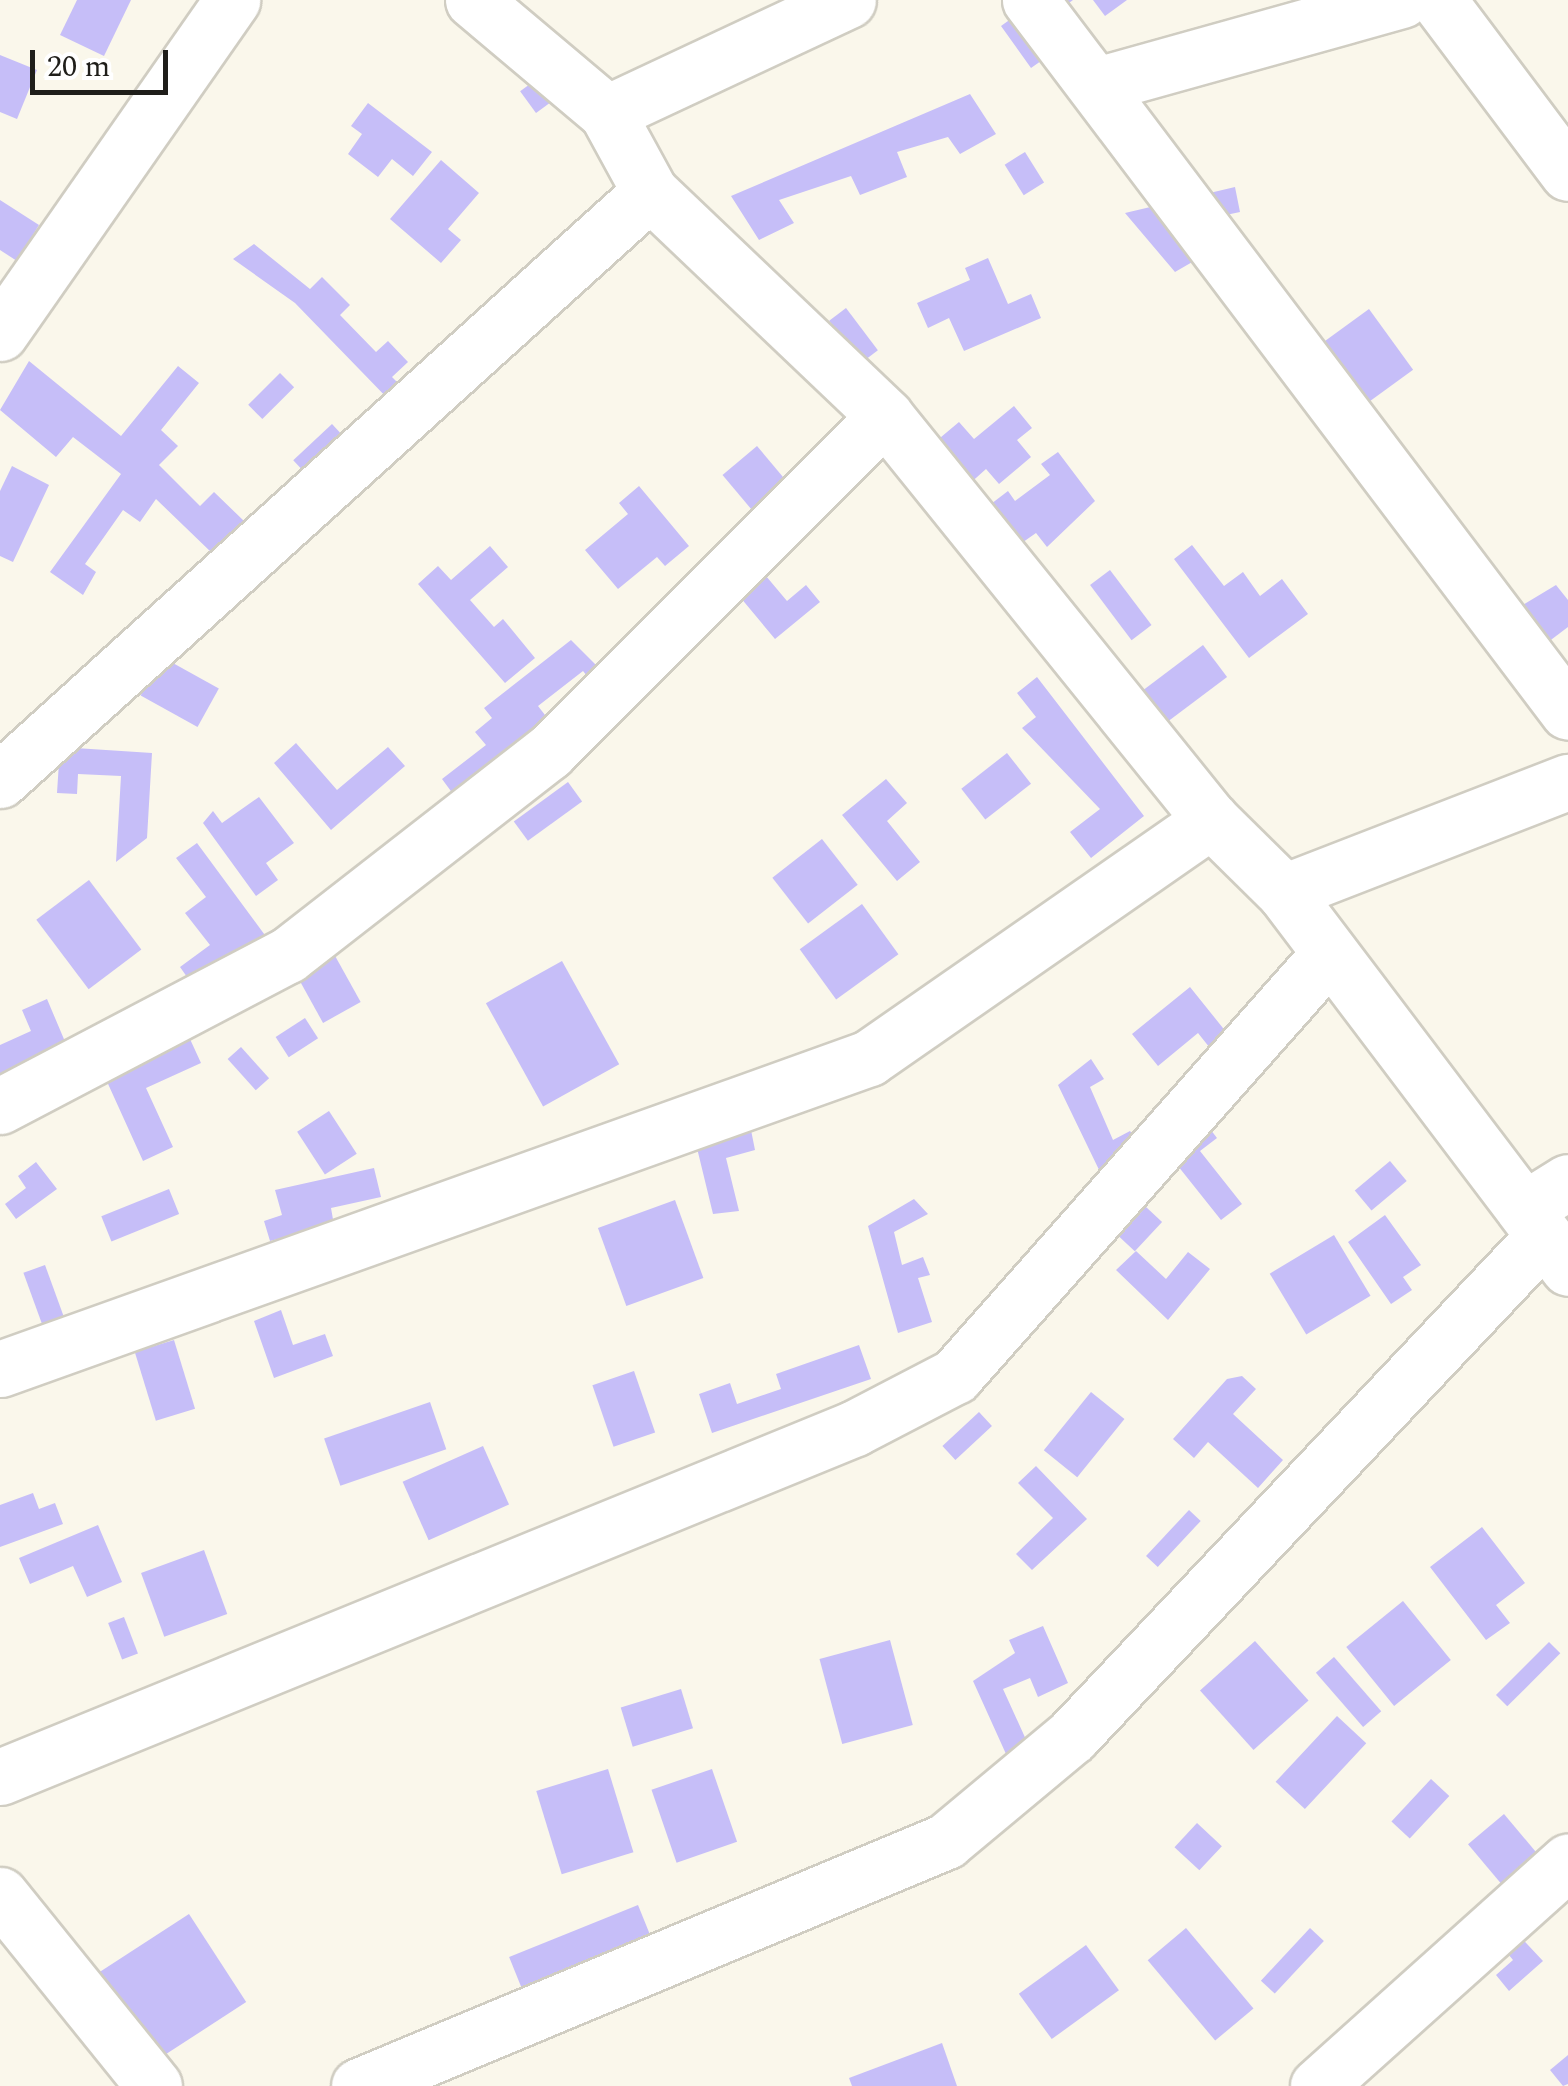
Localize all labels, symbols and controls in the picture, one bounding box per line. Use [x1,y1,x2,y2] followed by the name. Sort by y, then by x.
[35,30,172,92] scale bar
[47,44,110,90] text: 20 m

